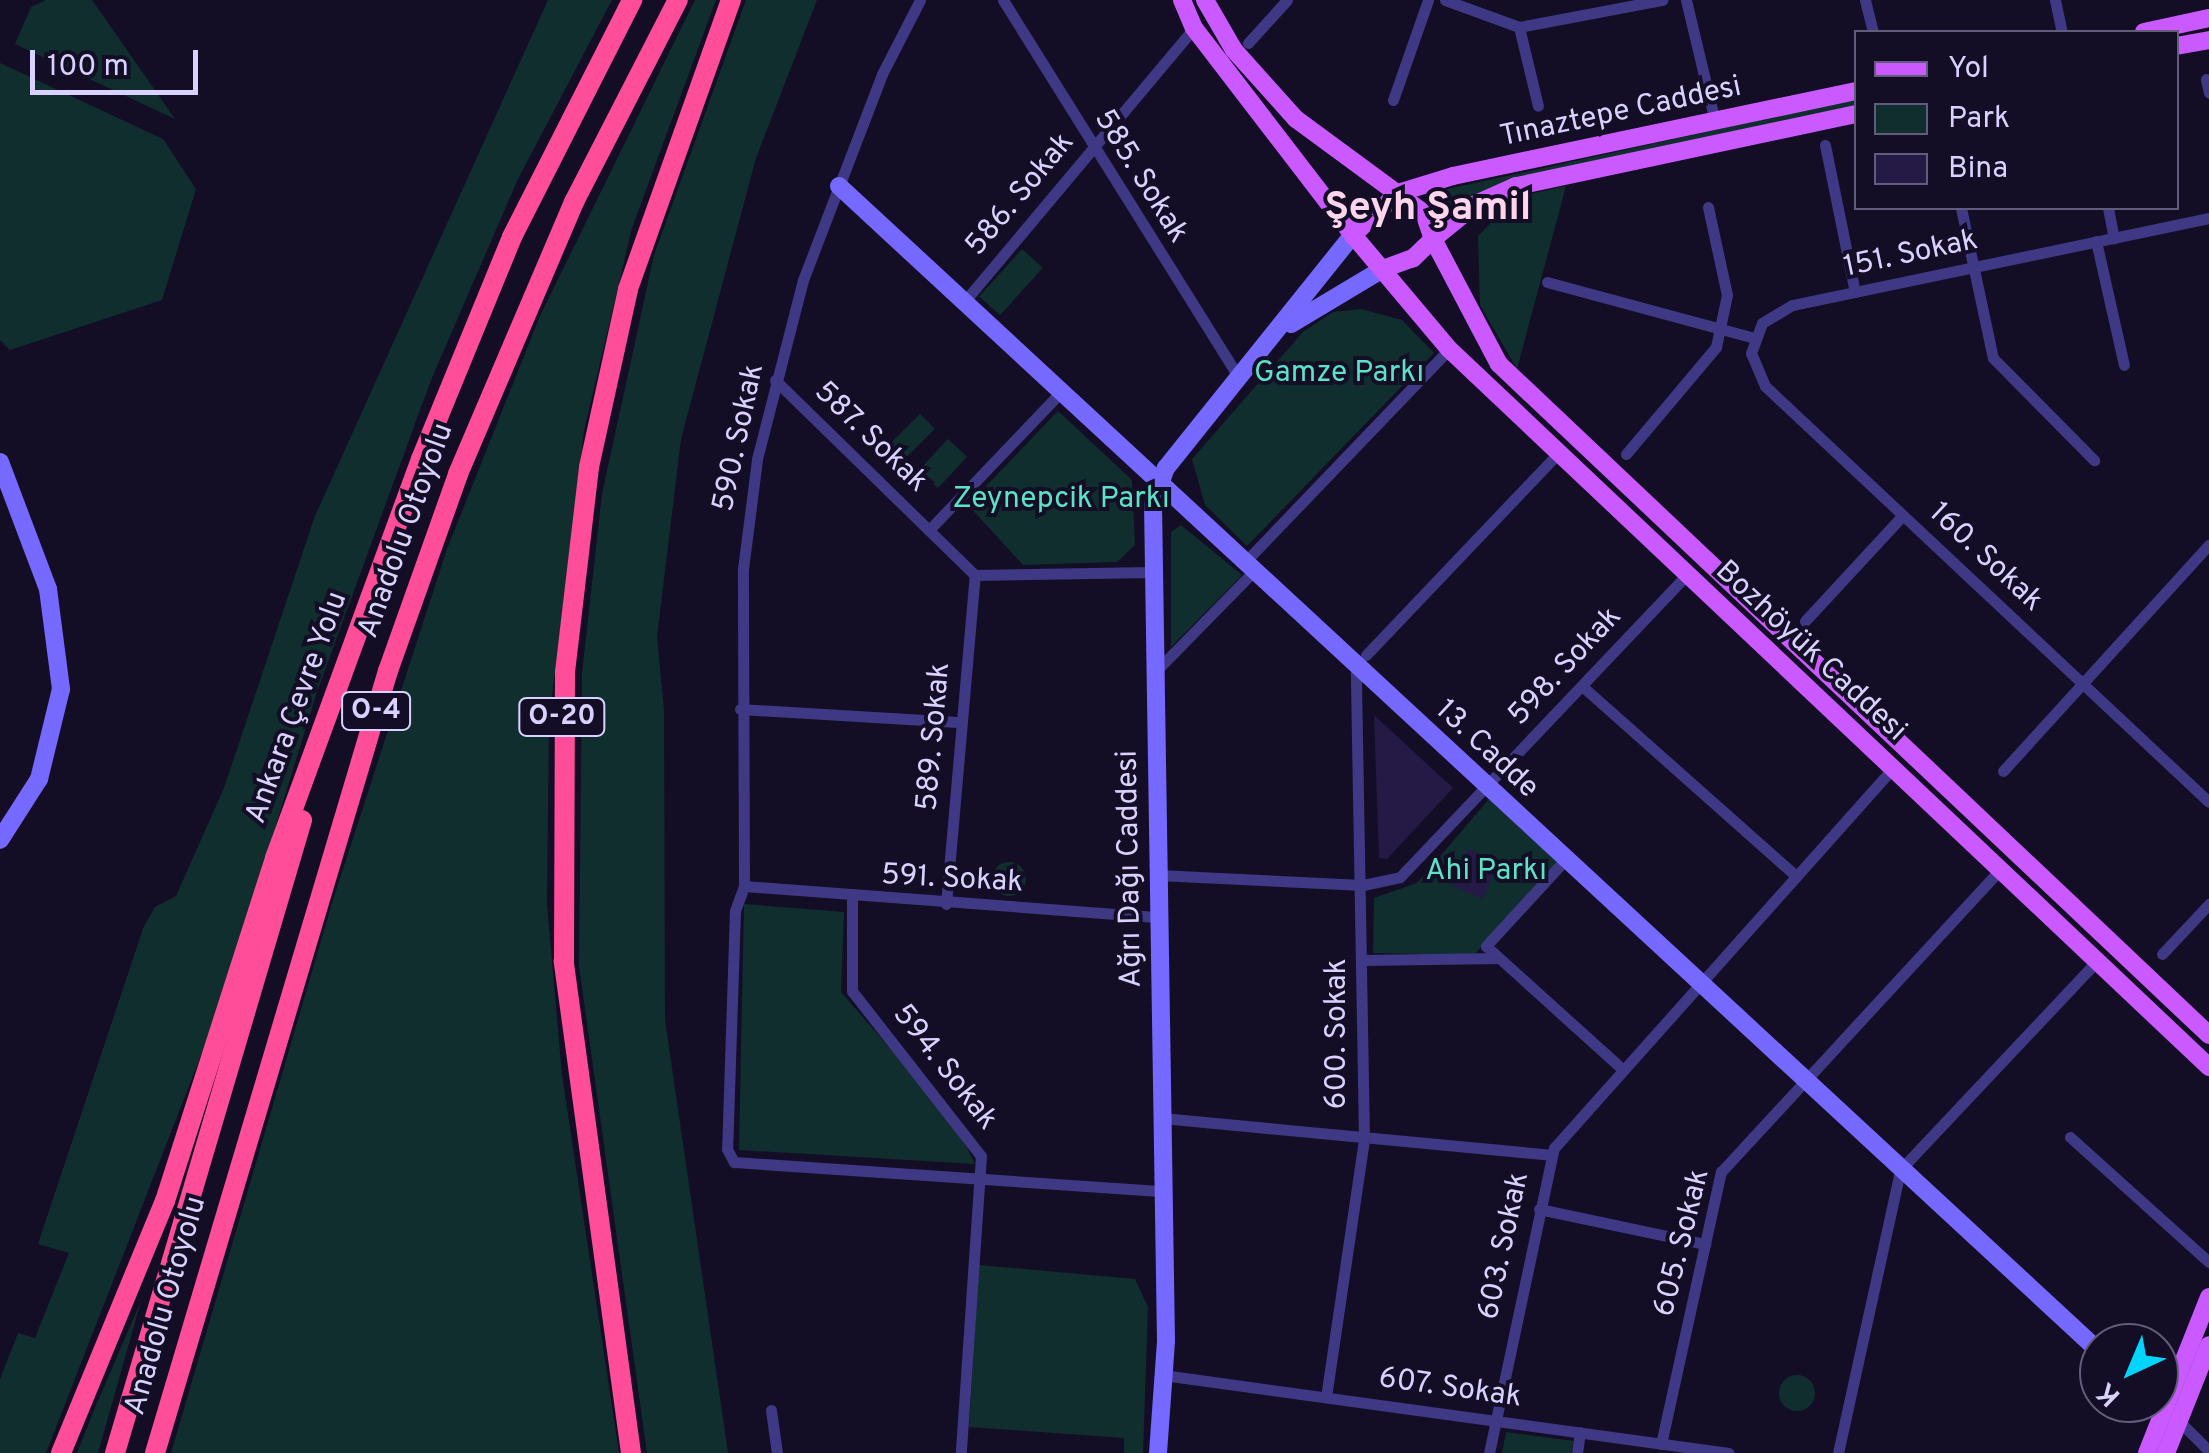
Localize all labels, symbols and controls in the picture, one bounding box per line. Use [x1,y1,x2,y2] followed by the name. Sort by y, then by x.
[35,30,202,92] scale bar
[1854,30,2179,210] legend
[47,49,129,86] text: 100 m
[1948,51,1989,88] text: Yol
[1497,70,1745,156] street label: Tınaztepe Caddesi
[1948,101,2010,138] text: Park
[1085,104,1195,250] street label: 585. Sokak
[959,126,1083,264] street label: 586. Sokak
[1948,151,2008,188] text: Bina
[1325,185,1531,233] district label: Şeyh Şamil
[1841,223,1981,287] street label: 151. Sokak
[1254,356,1424,392] park label: Gamze Parkı
[707,361,773,515] street label: 590. Sokak
[806,375,934,501] street label: 587. Sokak
[351,419,463,643] street label: Anadolu Otoyolu
[952,482,1170,518] park label: Zeynepcik Parkı
[1920,496,2050,620] street label: 160. Sokak
[1707,554,1913,750] street label: Bozhöyük Caddesi
[239,587,357,829] street label: Ankara Çevre Yolu
[1502,600,1630,734] street label: 598. Sokak
[911,661,959,813] street label: 589. Sokak
[341,688,411,734] road number: O-4
[1427,693,1545,807] street label: 13. Cadde
[517,694,607,740] road number: O-20
[1111,750,1151,988] street label: Ağrı Dağı Caddesi
[1425,854,1547,890] park label: Ahi Parkı
[880,858,1024,902] street label: 591. Sokak
[1320,958,1356,1110] street label: 600. Sokak
[884,998,1004,1138] street label: 594. Sokak
[1647,1166,1719,1320] street label: 605. Sokak
[1472,1169,1538,1323] street label: 603. Sokak
[119,1193,215,1419] street label: Anadolu Otoyolu
[2079,1323,2179,1423] north arrow
[1376,1361,1524,1417] street label: 607. Sokak
[2090,1373,2129,1413] text: K

